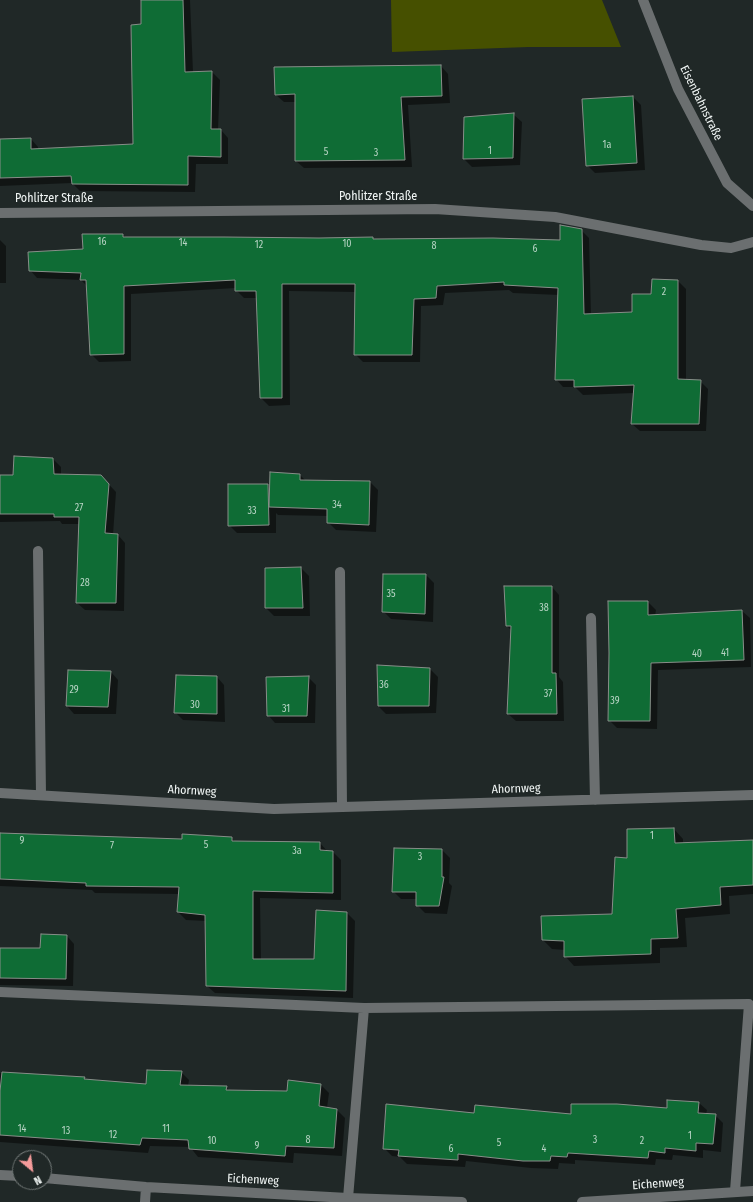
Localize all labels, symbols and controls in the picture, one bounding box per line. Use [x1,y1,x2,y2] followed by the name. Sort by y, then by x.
[677,63,725,143] street label: Eisenbahnstraße
[603,139,611,151] house number: 1a
[488,145,492,157] house number: 1
[324,146,328,158] house number: 5
[374,147,378,159] house number: 3
[339,190,417,204] street label: Pohlitzer Straße
[15,192,93,206] street label: Pohlitzer Straße
[98,236,106,248] house number: 16
[179,237,187,249] house number: 14
[342,238,352,250] house number: 10
[255,239,263,251] house number: 12
[432,240,436,252] house number: 8
[533,243,537,255] house number: 6
[662,286,666,298] house number: 2
[332,499,342,511] house number: 34
[75,502,83,514] house number: 27
[247,505,257,517] house number: 33
[80,577,90,589] house number: 28
[386,588,396,600] house number: 35
[539,602,549,614] house number: 38
[721,647,729,659] house number: 41
[692,648,702,660] house number: 40
[379,679,389,691] house number: 36
[69,684,79,696] house number: 29
[544,688,552,700] house number: 37
[610,695,620,707] house number: 39
[190,699,200,711] house number: 30
[282,703,290,715] house number: 31
[491,781,541,797] street label: Ahornweg
[167,783,217,799] street label: Ahornweg
[650,830,654,842] house number: 1
[20,835,24,847] house number: 9
[204,839,208,851] house number: 5
[110,840,114,852] house number: 7
[292,845,302,857] house number: 3a
[418,851,422,863] house number: 3
[18,1123,26,1135] house number: 14
[162,1123,170,1135] house number: 11
[62,1125,70,1137] house number: 13
[109,1129,117,1141] house number: 12
[688,1130,692,1142] house number: 1
[306,1134,310,1146] house number: 8
[593,1134,597,1146] house number: 3
[207,1135,217,1147] house number: 10
[640,1135,644,1147] house number: 2
[497,1137,501,1149] house number: 5
[255,1140,259,1152] house number: 9
[449,1143,453,1155] house number: 6
[542,1143,546,1155] house number: 4
[12,1150,52,1190] north arrow
[227,1171,279,1189] street label: Eichenweg
[32,1173,44,1187] text: N
[632,1175,684,1193] street label: Eichenweg

